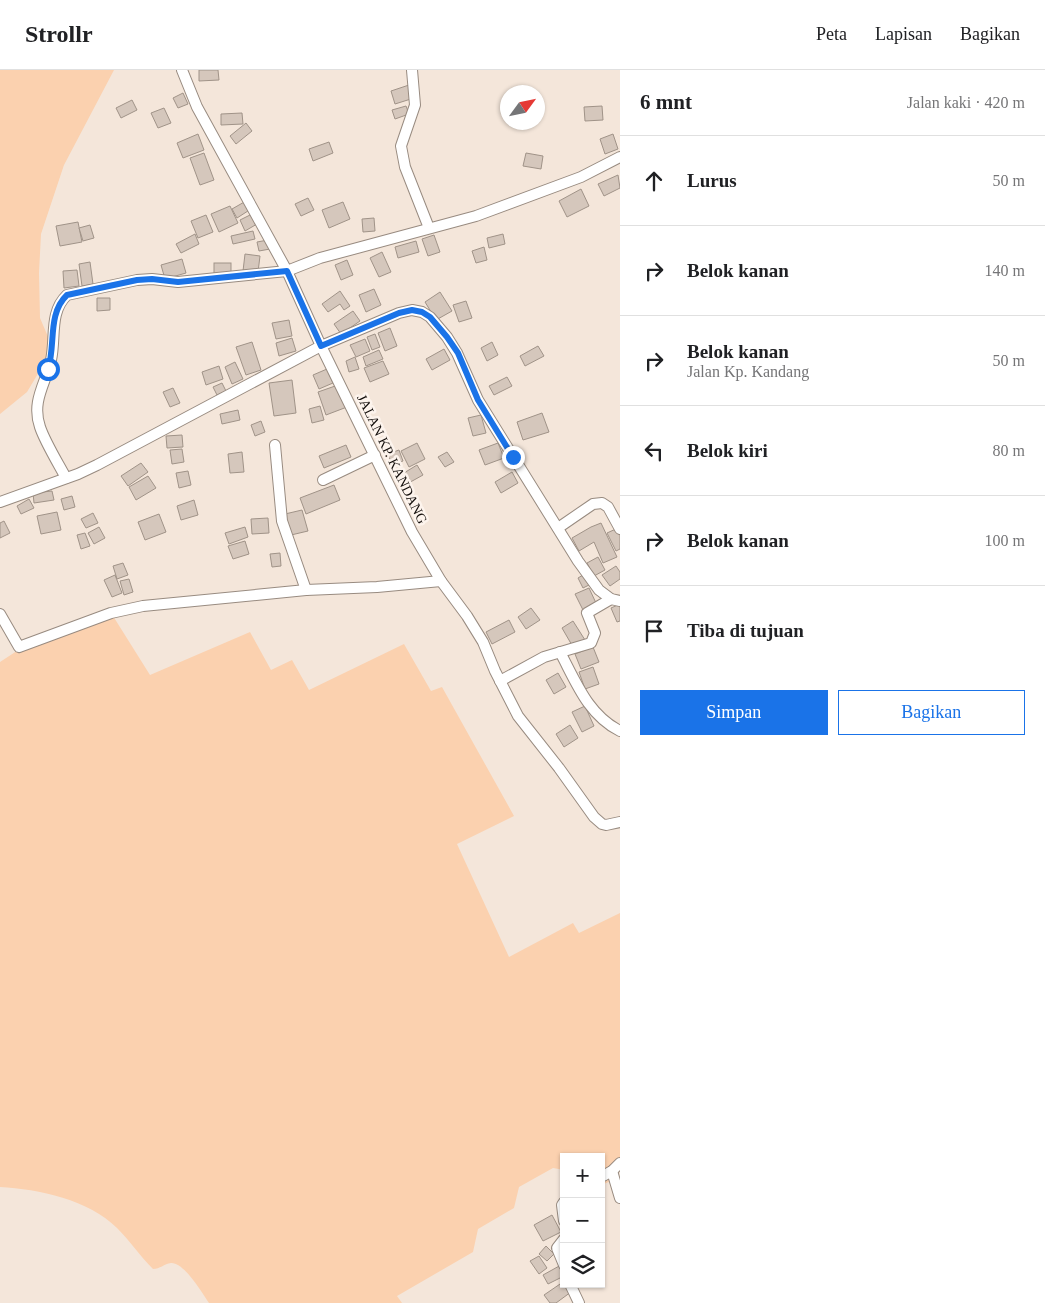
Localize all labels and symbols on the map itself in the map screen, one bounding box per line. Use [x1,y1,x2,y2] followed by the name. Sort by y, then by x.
[500,85,545,130] north arrow
[37,358,60,381] route start
[354,392,430,526] street label: JALAN KP. KANDANG
[502,446,525,469] route end

